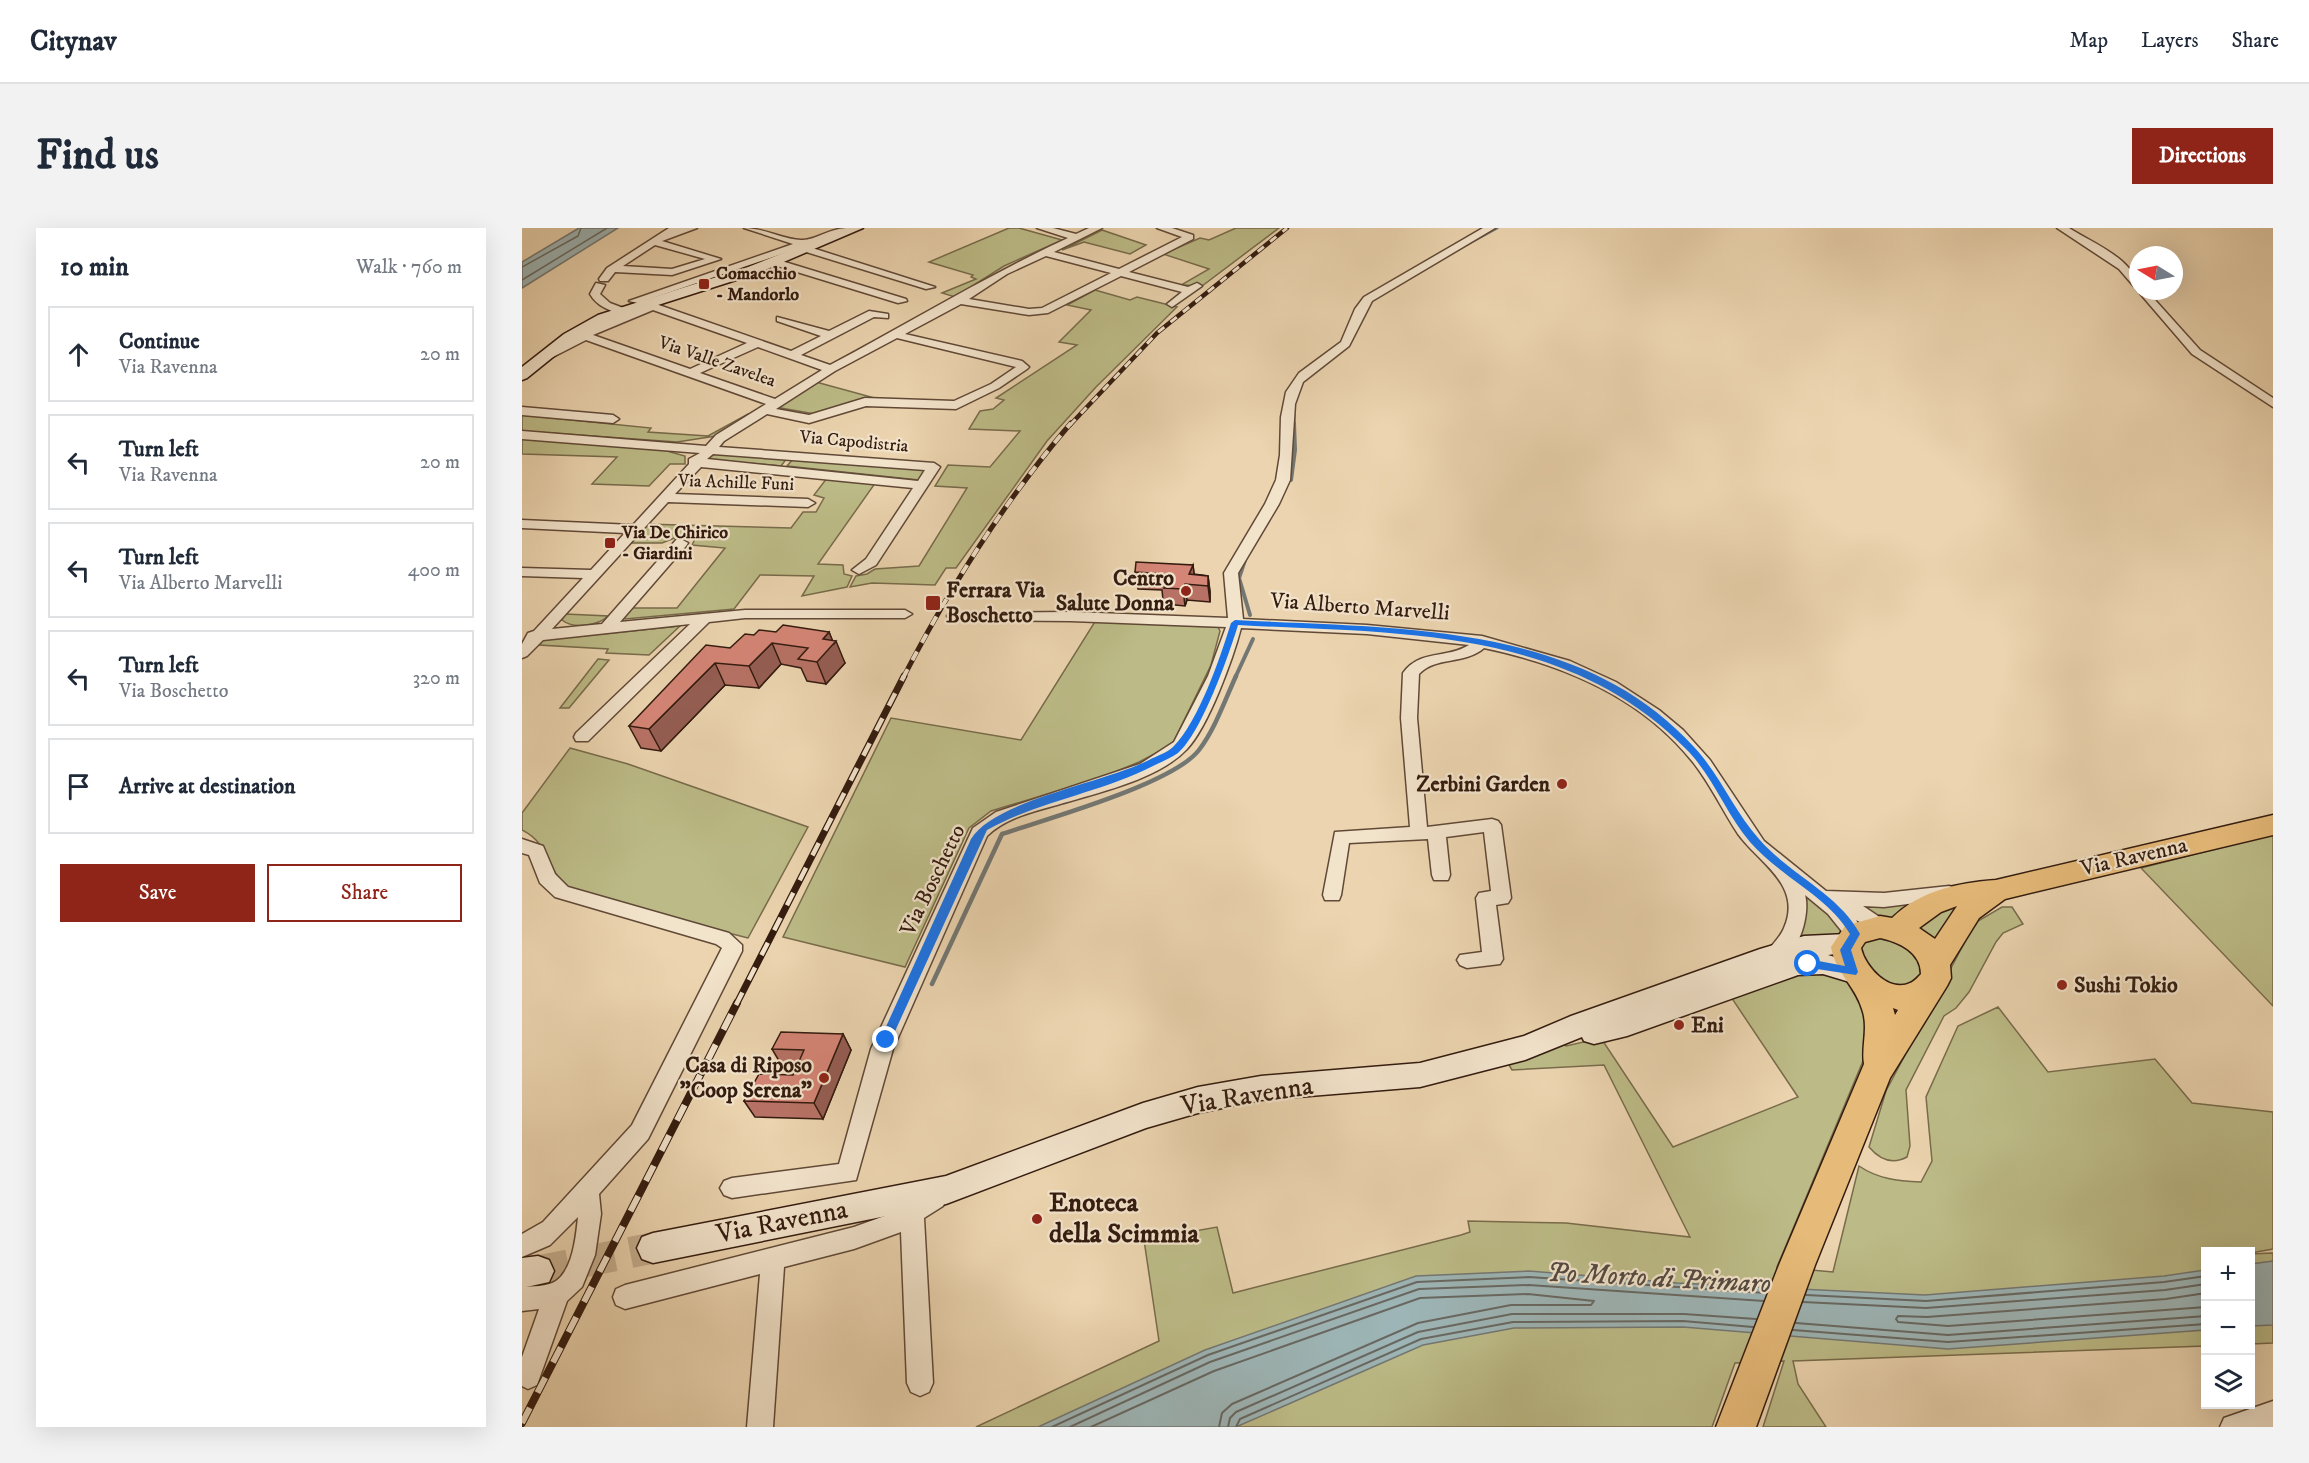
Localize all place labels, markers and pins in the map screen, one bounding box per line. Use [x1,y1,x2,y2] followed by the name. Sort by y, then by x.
[716,263,799,306] place label: Comacchio - Mandorlo
[697,277,711,291] marker: Comacchio - Mandorlo
[621,522,728,565] place label: Via De Chirico - Giardini
[603,536,617,550] marker: Via De Chirico - Giardini
[1056,565,1175,617] place label: Centro Salute Donna
[946,577,1045,629] place label: Ferrara Via Boschetto
[1179,584,1193,598] marker: Centro Salute Donna
[924,594,942,612] marker: Ferrara Via Boschetto
[1416,771,1550,798] place label: Zerbini Garden
[1555,777,1569,791] marker: Zerbini Garden
[2074,972,2178,999] place label: Sushi Tokio
[2055,978,2069,992] marker: Sushi Tokio
[1691,1012,1724,1039] place label: Eni
[1672,1018,1686,1032] marker: Eni
[680,1052,812,1104] place label: Casa di Riposo "Coop Serena"
[817,1071,831,1085] marker: Casa di Riposo "Coop Serena"
[1049,1186,1199,1251] place label: Enoteca della Scimmia
[1030,1212,1044,1226] marker: Enoteca della Scimmia

